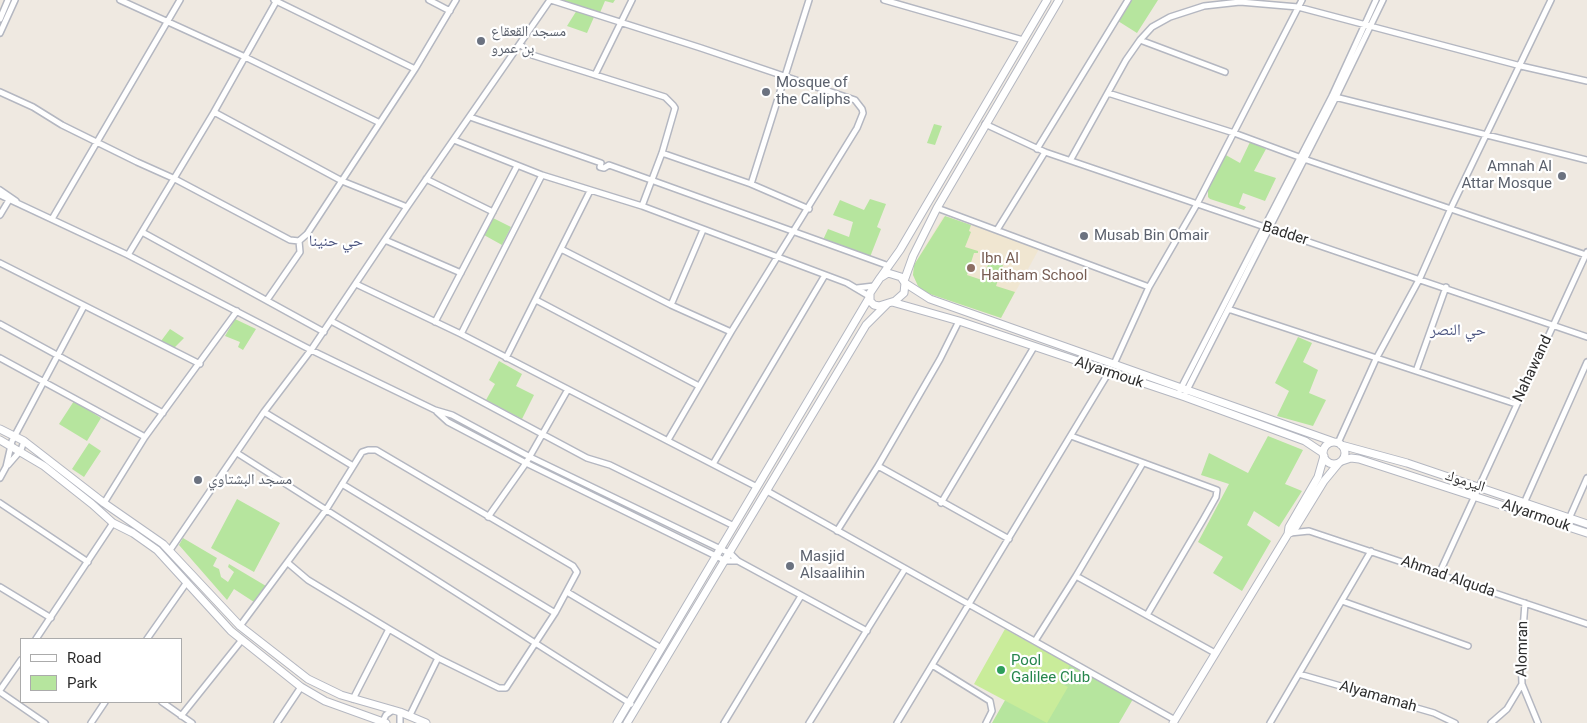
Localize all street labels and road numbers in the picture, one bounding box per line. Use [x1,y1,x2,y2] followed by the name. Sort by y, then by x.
[1260,218,1310,250] street label: Badder
[1510,333,1556,405] street label: Nahawand
[1072,353,1146,393] street label: Alyarmouk
[1443,467,1487,497] street label: اليرموك
[1499,496,1573,536] street label: Alyarmouk
[1399,552,1497,602] street label: Ahmad Alquda
[1514,621,1532,677] street label: Alomran
[1337,677,1419,717] street label: Alyamamah

